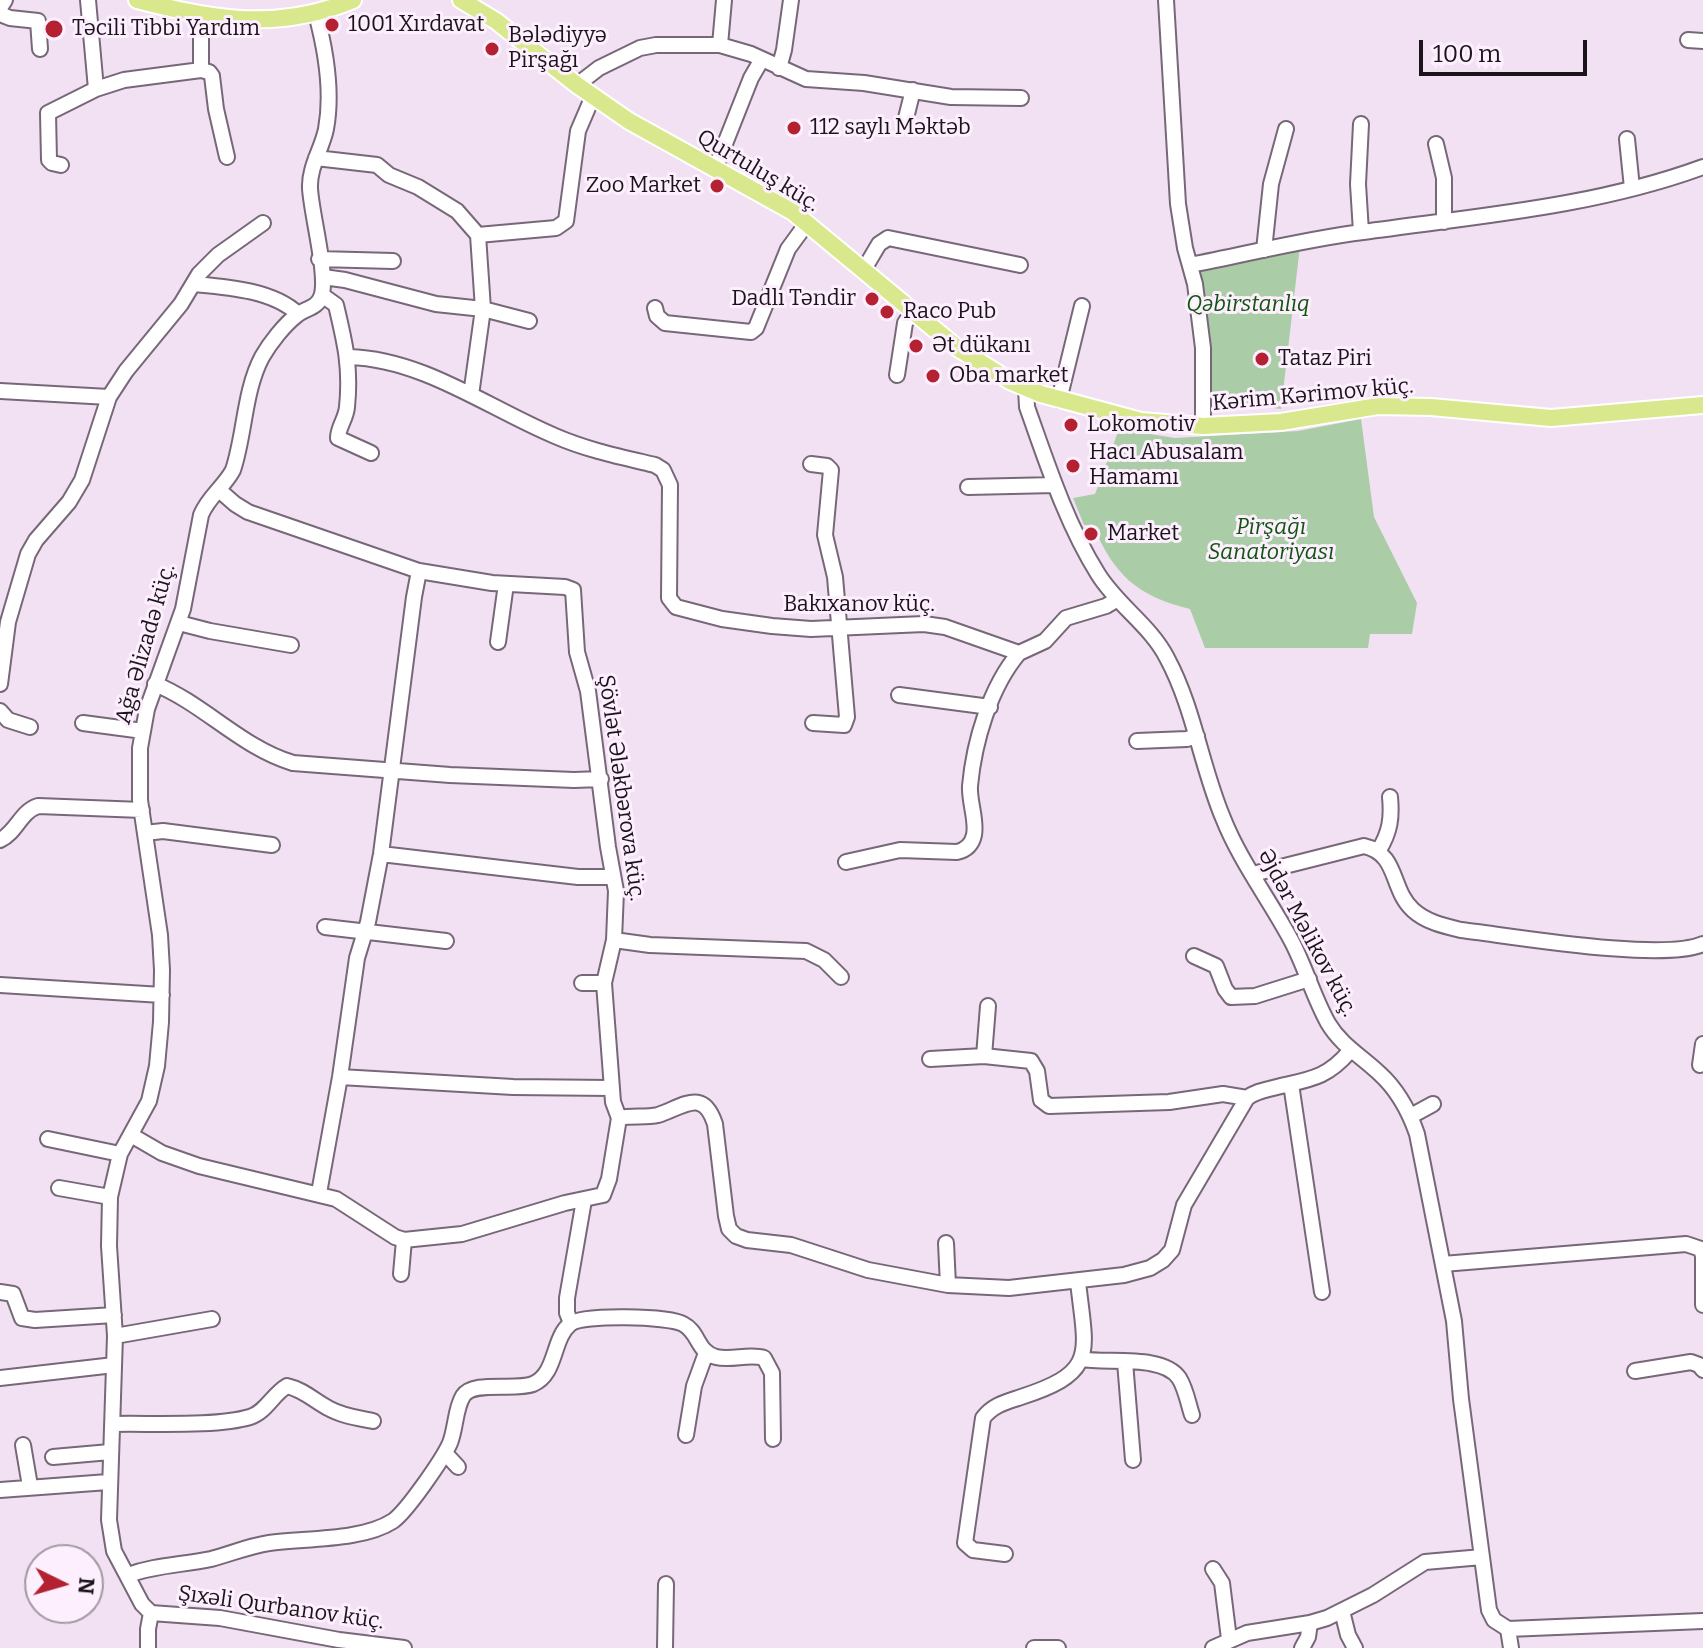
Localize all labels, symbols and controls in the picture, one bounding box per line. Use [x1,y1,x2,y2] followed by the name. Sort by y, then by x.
[348,12,485,38] place label: 1001 Xırdavat
[72,16,260,42] place label: Təcili Tibbi Yardım
[323,16,341,34] marker: 1001 Xırdavat
[43,18,65,40] marker: Təcili Tibbi Yardım
[508,23,607,74] place label: Bələdiyyə Pirşağı
[1423,24,1591,74] scale bar
[483,40,501,58] marker: Bələdiyyə Pirşağı
[1433,40,1501,68] text: 100 m
[810,115,971,141] place label: 112 saylı Məktəb
[785,119,803,137] marker: 112 saylı Məktəb
[692,124,824,218] street label: Qurtuluş küç.
[586,173,701,199] place label: Zoo Market
[708,177,726,195] marker: Zoo Market
[731,286,856,312] place label: Dadlı Təndir
[863,290,881,308] marker: Dadlı Təndir
[1186,292,1310,318] park label: Qəbirstanlıq
[903,299,996,325] place label: Raco Pub
[878,303,896,321] marker: Raco Pub
[932,333,1030,359] place label: Ət dükanı
[907,337,925,355] marker: Ət dükanı
[1278,346,1372,372] place label: Tataz Piri
[1253,350,1271,368] marker: Tataz Piri
[949,363,1068,389] place label: Oba market
[924,367,942,385] marker: Oba market
[1211,373,1415,417] street label: Kərim Kərimov küç.
[1087,412,1195,438] place label: Lokomotiv
[1062,416,1080,434] marker: Lokomotiv
[1089,440,1243,492] place label: Hacı Abusalam Hamamı
[1064,457,1082,475] marker: Hacı Abusalam Hamamı
[1208,515,1334,566] park label: Pirşağı Sanatoriyası
[1107,521,1179,547] place label: Market
[1082,525,1100,543] marker: Market
[111,561,181,727] street label: Ağa Əlizadə küç.
[783,592,935,618] street label: Bakıxanov küç.
[592,673,650,903] street label: Şövlət Ələkbərova küç.
[1252,845,1362,1021] street label: Əjdər Məlikov küç.
[24,1544,104,1624] north arrow
[72,1576,101,1596] text: N
[176,1580,386,1636] street label: Şıxəli Qurbanov küç.

